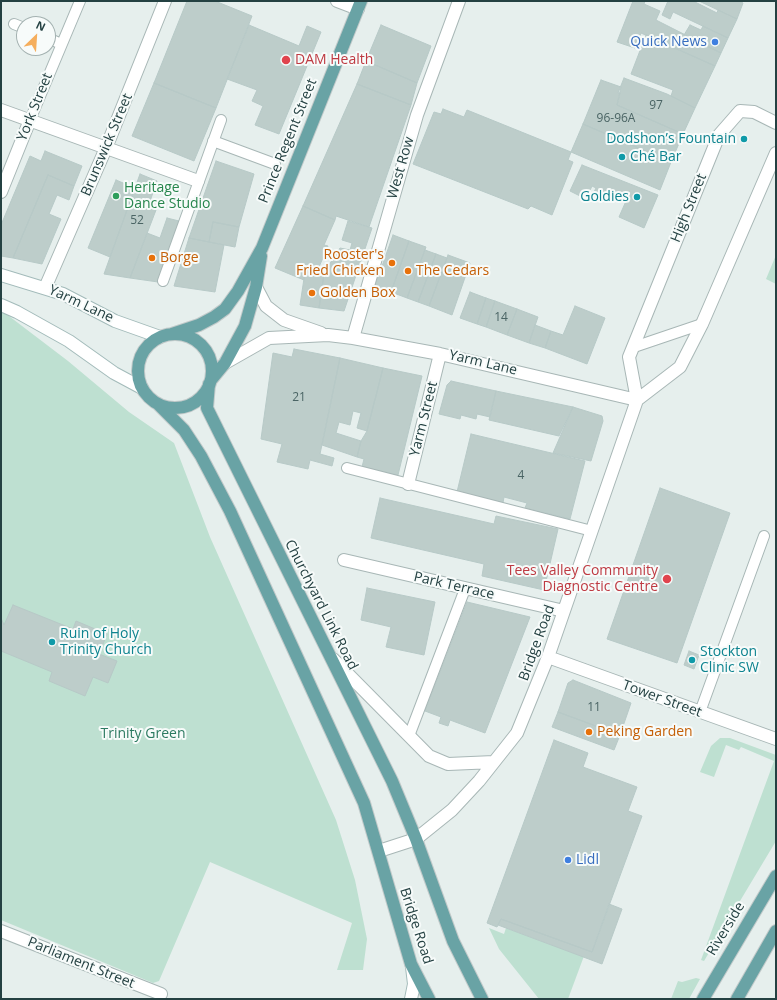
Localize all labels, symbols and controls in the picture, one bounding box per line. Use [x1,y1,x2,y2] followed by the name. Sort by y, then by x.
[16,16,56,56] north arrow
[34,17,48,34] text: N
[630,34,707,50] place label: Quick News
[710,37,720,47] marker: Quick News
[295,52,373,68] place label: DAM Health
[280,54,292,66] marker: DAM Health
[14,70,56,144] street label: York Street
[255,76,321,206] street label: Prince Regent Street
[78,91,136,199] street label: Brunswick Street
[649,99,663,113] house number: 97
[597,112,635,126] house number: 96-96A
[606,131,736,147] place label: Dodshon’s Fountain
[739,134,749,144] marker: Dodshon’s Fountain
[384,135,418,201] street label: West Row
[630,149,681,165] place label: Ché Bar
[617,152,627,162] marker: Ché Bar
[668,171,710,245] street label: High Street
[124,180,211,212] place label: Heritage Dance Studio
[580,189,629,205] place label: Goldies
[111,191,121,201] marker: Heritage Dance Studio
[632,192,642,202] marker: Goldies
[130,214,144,228] house number: 52
[296,247,384,280] place label: Rooster's Fried Chicken
[160,250,199,266] place label: Borge
[147,253,157,263] marker: Borge
[387,258,397,268] marker: Rooster's Fried Chicken
[416,263,489,279] place label: The Cedars
[403,266,413,276] marker: The Cedars
[46,282,116,326] street label: Yarm Lane
[320,285,396,301] place label: Golden Box
[307,288,317,298] marker: Golden Box
[494,311,508,325] house number: 14
[447,347,519,379] street label: Yarm Lane
[407,380,441,458] street label: Yarm Street
[292,391,306,405] house number: 21
[518,469,524,483] house number: 4
[281,537,361,673] street label: Churchyard Link Road
[507,563,658,596] place label: Tees Valley Community Diagnostic Centre
[412,569,496,603] street label: Park Terrace
[661,573,673,585] marker: Tees Valley Community Diagnostic Centre
[516,603,558,683] street label: Bridge Road
[60,626,152,658] place label: Ruin of Holy Trinity Church
[47,637,57,647] marker: Ruin of Holy Trinity Church
[700,644,759,676] place label: Stockton Clinic SW
[687,655,697,665] marker: Stockton Clinic SW
[620,677,704,721] street label: Tower Street
[587,701,601,715] house number: 11
[597,724,693,740] place label: Peking Garden
[101,726,185,742] park label: Trinity Green
[584,727,594,737] marker: Peking Garden
[576,852,599,868] place label: Lidl
[563,855,573,865] marker: Lidl
[396,886,436,966] street label: Bridge Road
[704,899,748,959] street label: Riverside
[25,934,137,992] street label: Parliament Street

